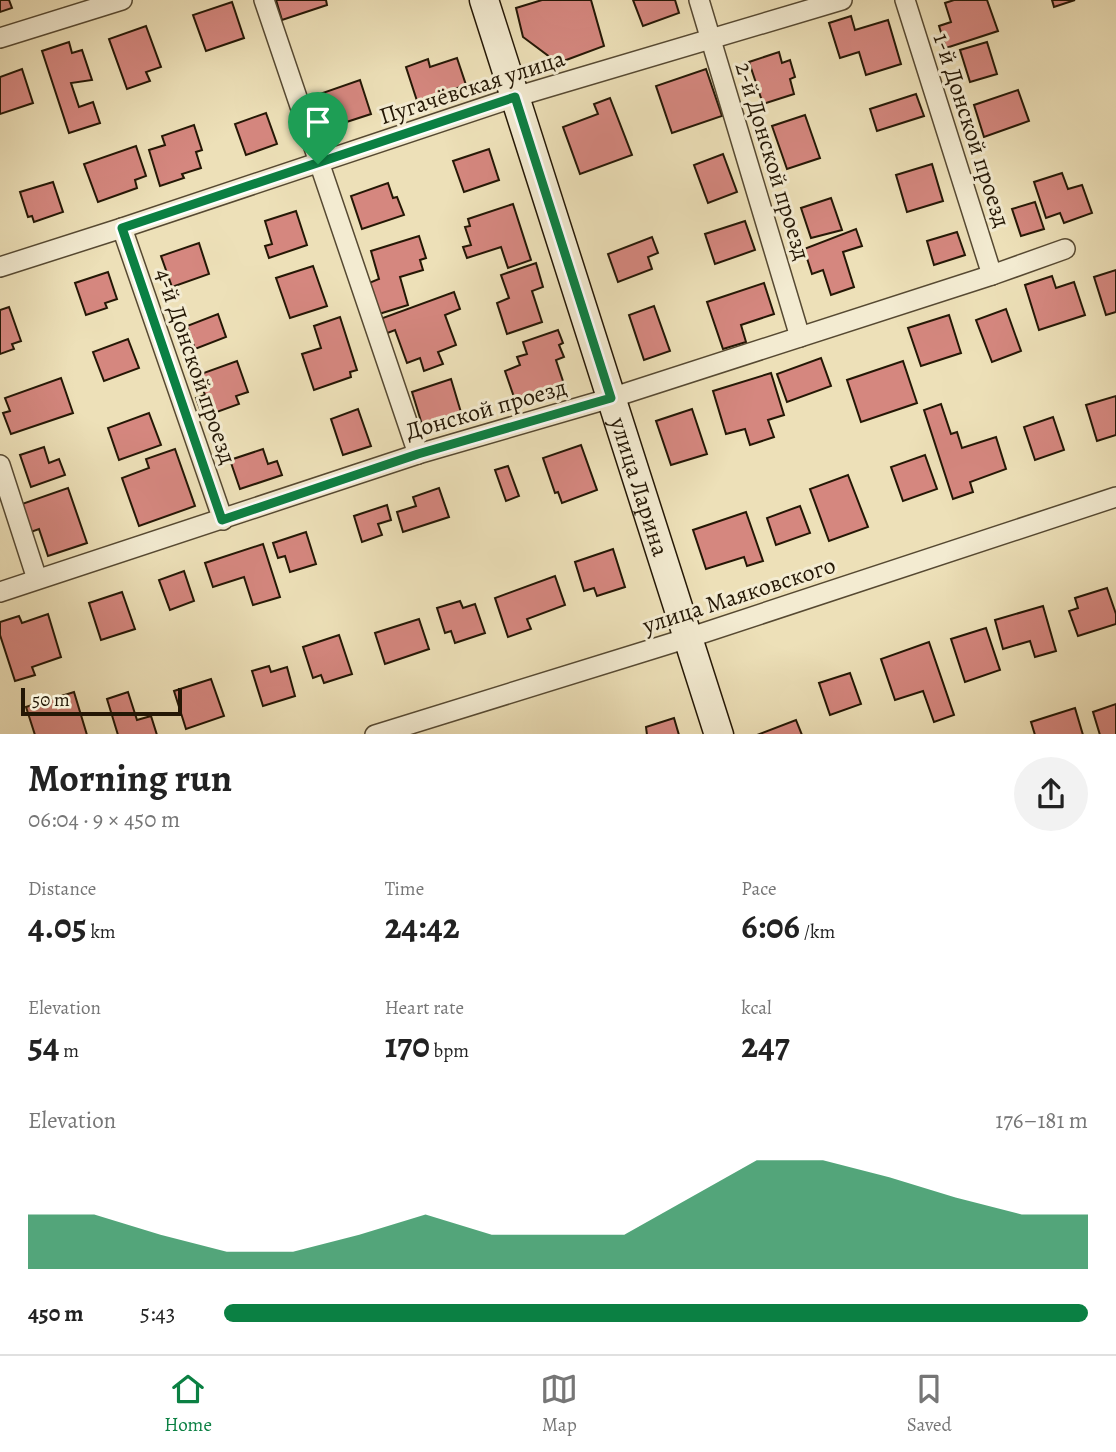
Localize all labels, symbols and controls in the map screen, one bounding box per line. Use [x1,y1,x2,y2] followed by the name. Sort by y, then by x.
[926,29,1018,231] street label: 1-й Донской проезд
[375,42,569,132] street label: Пугачёвская улица
[728,58,818,264] street label: 2-й Донской проезд
[288,92,348,164] pin
[299,103,337,141] icon: arrive
[147,264,245,468] street label: 4-й Донской проезд
[402,371,570,447] street label: Донской проезд
[602,412,677,560] street label: улица Ларина
[638,549,840,642] street label: улица Маяковского
[21,685,182,717] scale bar
[32,687,70,713] text: 50 m
[28,752,232,804] text: Morning run
[1014,757,1088,831] button: share
[28,804,180,835] text: 06:04 · 9 × 450 m
[28,876,96,902] text: Distance
[385,876,424,902] text: Time
[741,876,777,902] text: Pace
[28,902,87,950] text: 4.05
[385,902,460,950] text: 24:42
[741,902,800,950] text: 6:06
[87,919,116,945] text: km
[800,919,835,945] text: /km
[28,995,101,1021] text: Elevation
[385,995,464,1021] text: Heart rate
[741,995,772,1021] text: kcal
[28,1021,59,1069] text: 54
[385,1021,430,1069] text: 170
[741,1021,790,1069] text: 247
[59,1038,79,1064] text: m
[430,1038,469,1064] text: bpm
[28,1105,116,1136] text: Elevation
[995,1105,1088,1136] text: 176–181 m
[28,1298,83,1329] text: 450 m
[140,1298,175,1329] text: 5:43
[164,1370,212,1438] tab: Home
[540,1370,578,1438] tab: Map
[907,1370,952,1438] tab: Saved

